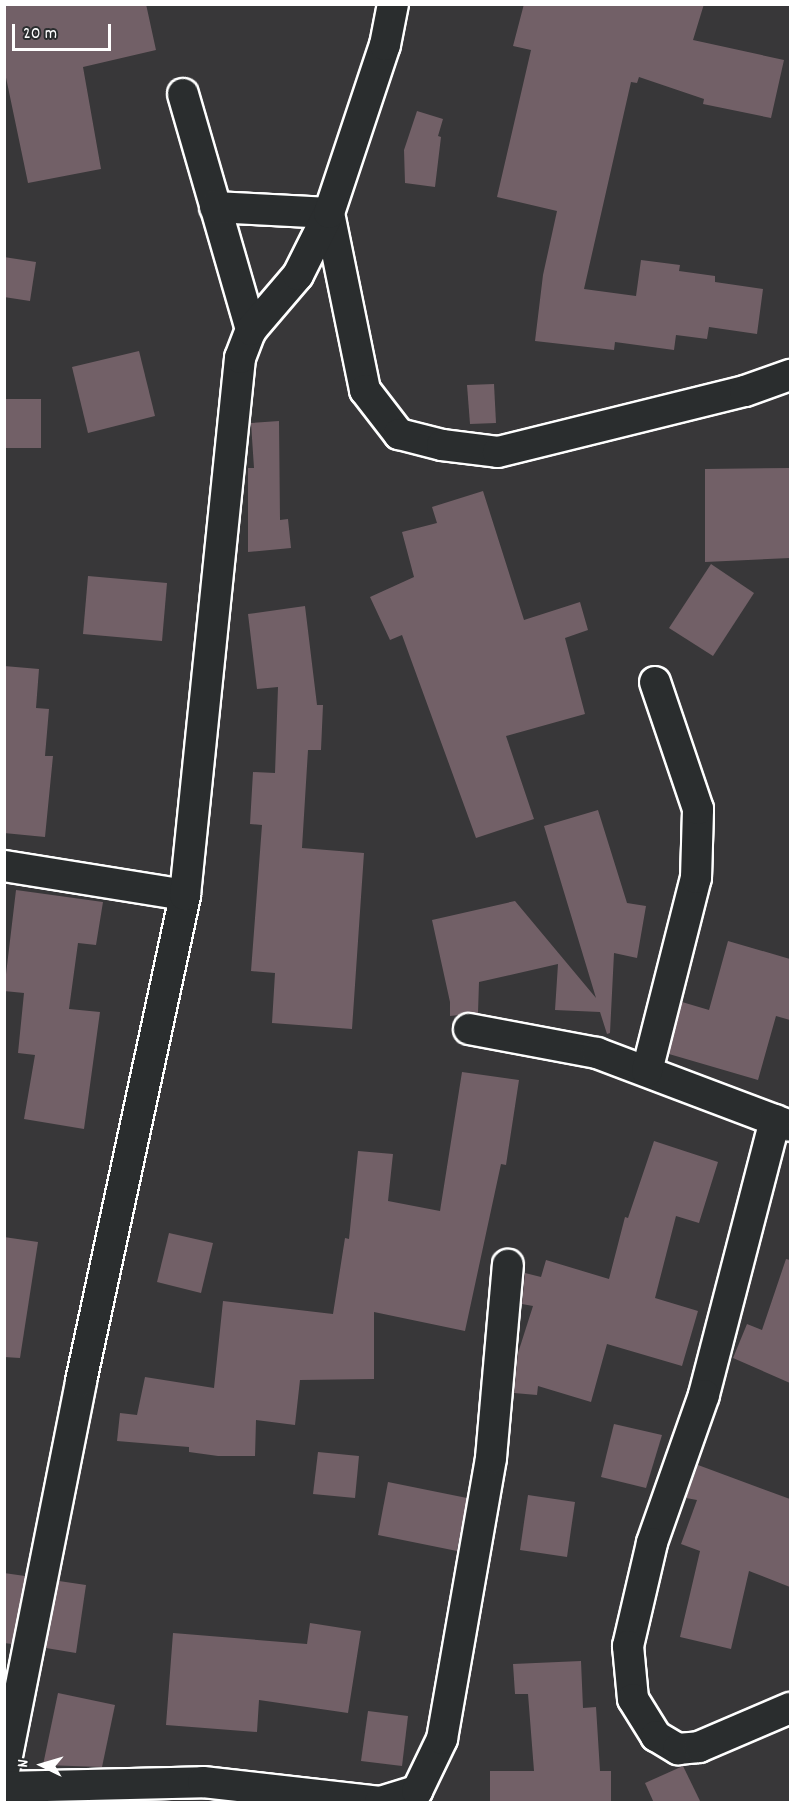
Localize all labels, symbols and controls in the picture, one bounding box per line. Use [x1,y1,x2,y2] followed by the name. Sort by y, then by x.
[15,12,114,50] scale bar
[23,22,57,47] text: 20 m
[12,1735,72,1795] north arrow
[12,1758,35,1768] text: N

